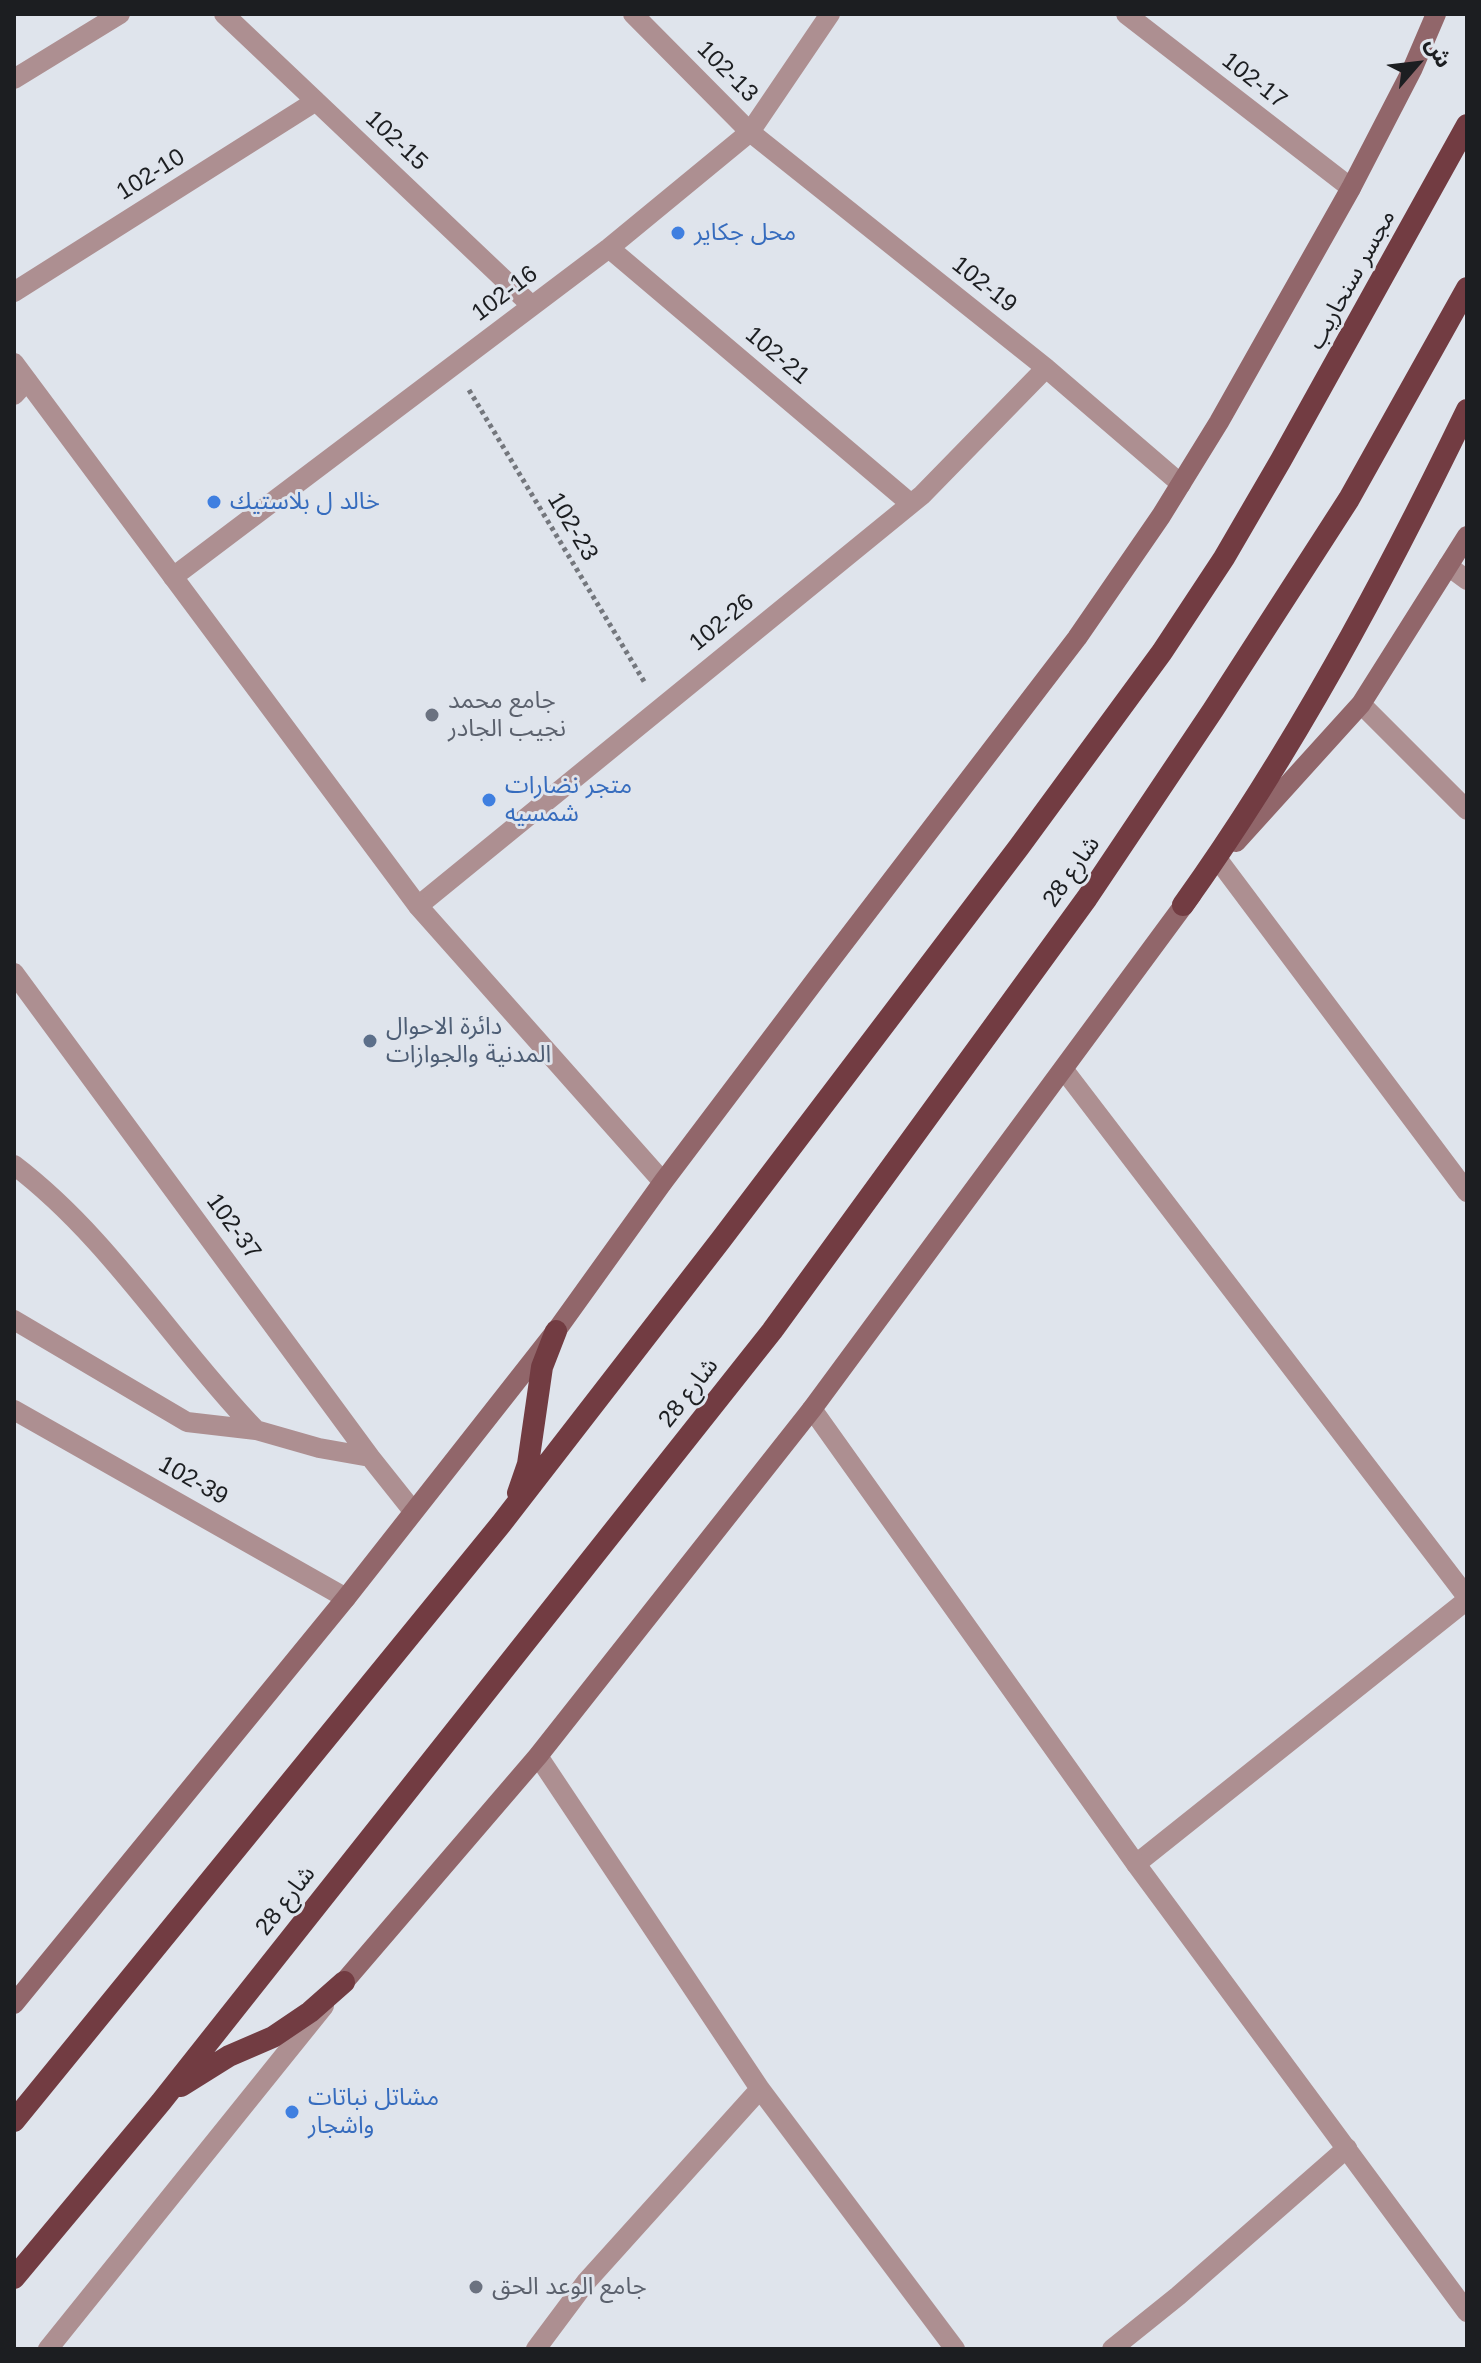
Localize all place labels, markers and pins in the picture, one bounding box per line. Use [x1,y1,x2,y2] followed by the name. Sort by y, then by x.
[694,219,796,247] place label: محل جكاير
[669,224,687,242] marker: محل جكاير
[230,488,380,516] place label: خالد ل بلاستيك
[205,493,223,511] marker: خالد ل بلاستيك
[448,687,566,743] place label: جامع محمد نجيب الجادر
[423,706,441,724] marker: جامع محمد نجيب الجادر
[505,772,632,828] place label: متجر نضارات شمسيه
[480,791,498,809] marker: متجر نضارات شمسيه
[386,1013,551,1069] place label: دائرة الاحوال المدنية والجوازات
[361,1032,379,1050] marker: دائرة الاحوال المدنية والجوازات
[308,2084,439,2140] place label: مشاتل نباتات واشجار
[283,2103,301,2121] marker: مشاتل نباتات واشجار
[492,2273,647,2301] place label: جامع الوعد الحق
[467,2278,485,2296] marker: جامع الوعد الحق

